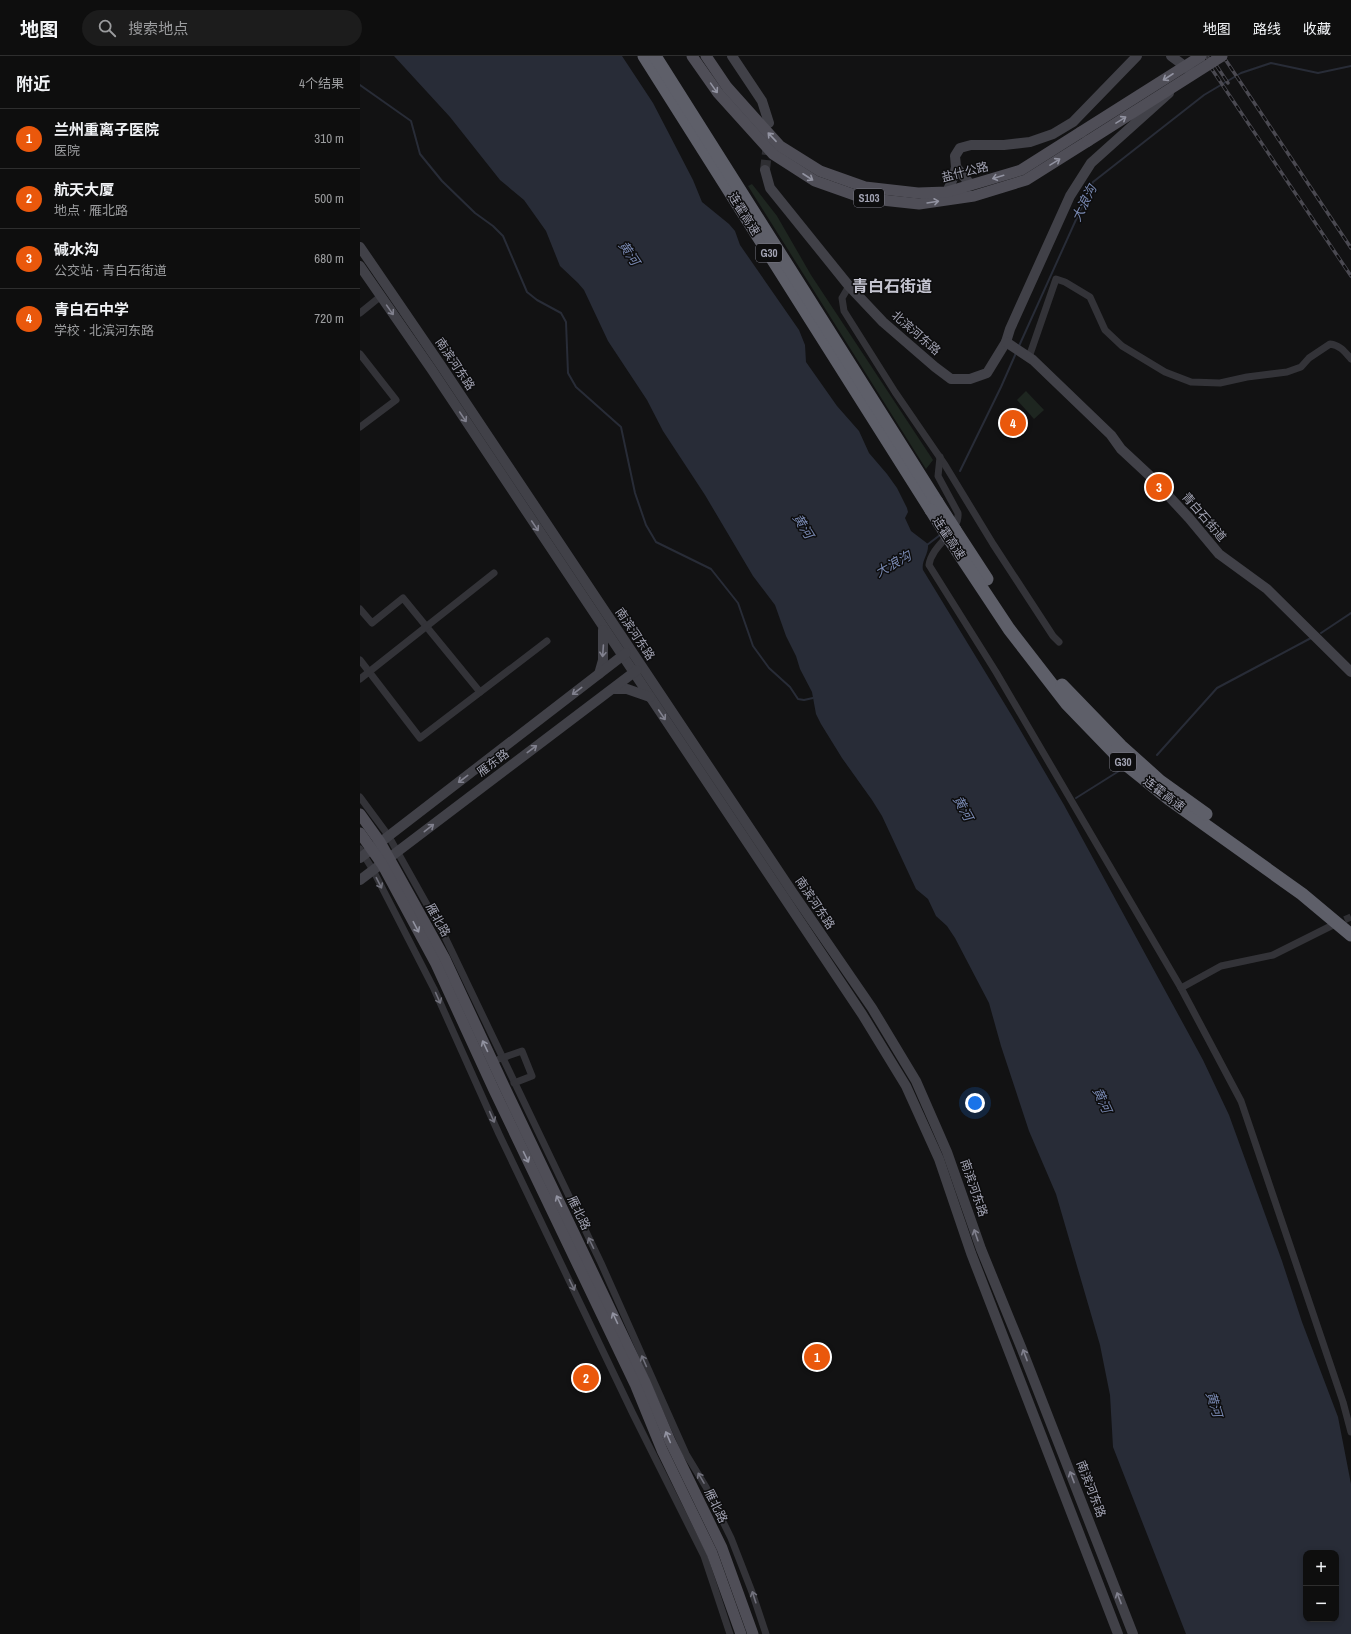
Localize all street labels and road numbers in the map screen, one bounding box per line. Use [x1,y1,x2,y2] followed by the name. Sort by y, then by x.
[940,158,990,186] street label: 盐什公路
[724,189,764,239] street label: 连霍高速
[854,189,884,207] road number: S103
[756,244,782,262] road number: G30
[888,307,944,359] street label: 北滨河东路
[432,335,478,393] street label: 南滨河东路
[1178,489,1230,545] street label: 青白石街道
[929,514,969,562] street label: 连霍高速
[612,605,658,663] street label: 南滨河东路
[474,746,512,780] street label: 雁东路
[1110,753,1136,771] road number: G30
[1140,773,1188,815] street label: 连霍高速
[792,874,838,932] street label: 南滨河东路
[422,900,454,940] street label: 雁北路
[957,1157,991,1219] street label: 南滨河东路
[564,1193,594,1233] street label: 雁北路
[1073,1458,1109,1520] street label: 南滨河东路
[701,1486,731,1526] street label: 雁北路

